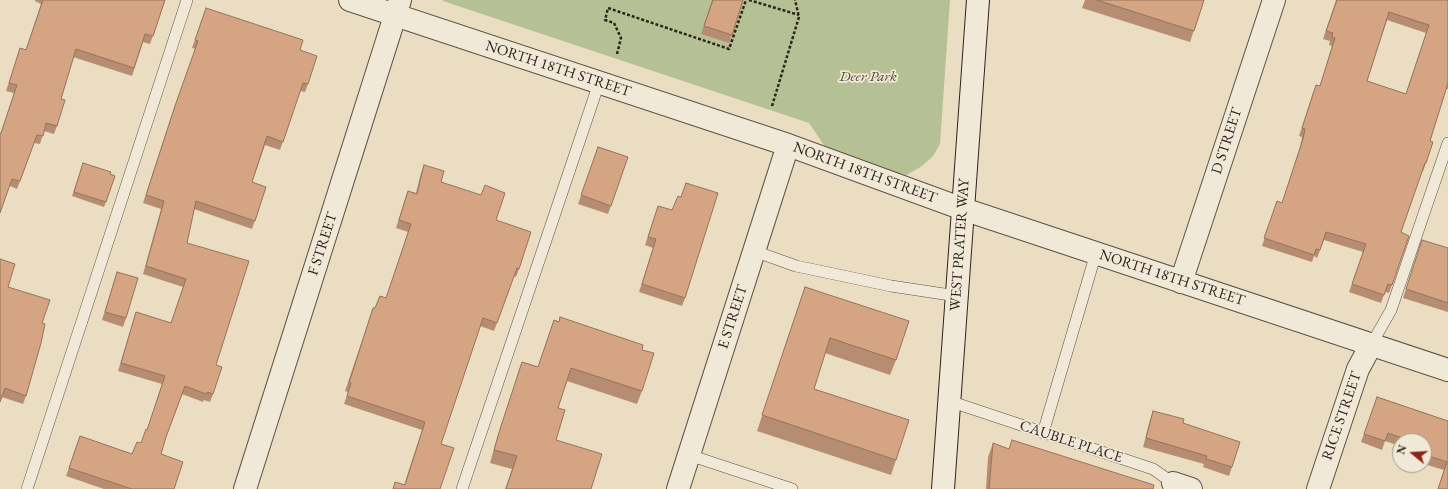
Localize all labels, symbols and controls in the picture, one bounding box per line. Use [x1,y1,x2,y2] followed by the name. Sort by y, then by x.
[483,37,633,101] street label: NORTH 18TH STREET
[839,68,897,86] park label: Deer Park
[1208,105,1246,177] street label: D STREET
[791,139,939,207] street label: NORTH 18TH STREET
[946,178,974,312] street label: WEST PRATER WAY
[304,210,342,278] street label: F STREET
[1097,246,1247,310] street label: NORTH 18TH STREET
[714,283,752,351] street label: E STREET
[1318,369,1366,463] street label: RICE STREET
[1017,417,1125,467] street label: CAUBLE PLACE
[1392,433,1432,473] north arrow
[1394,443,1410,456] text: N

